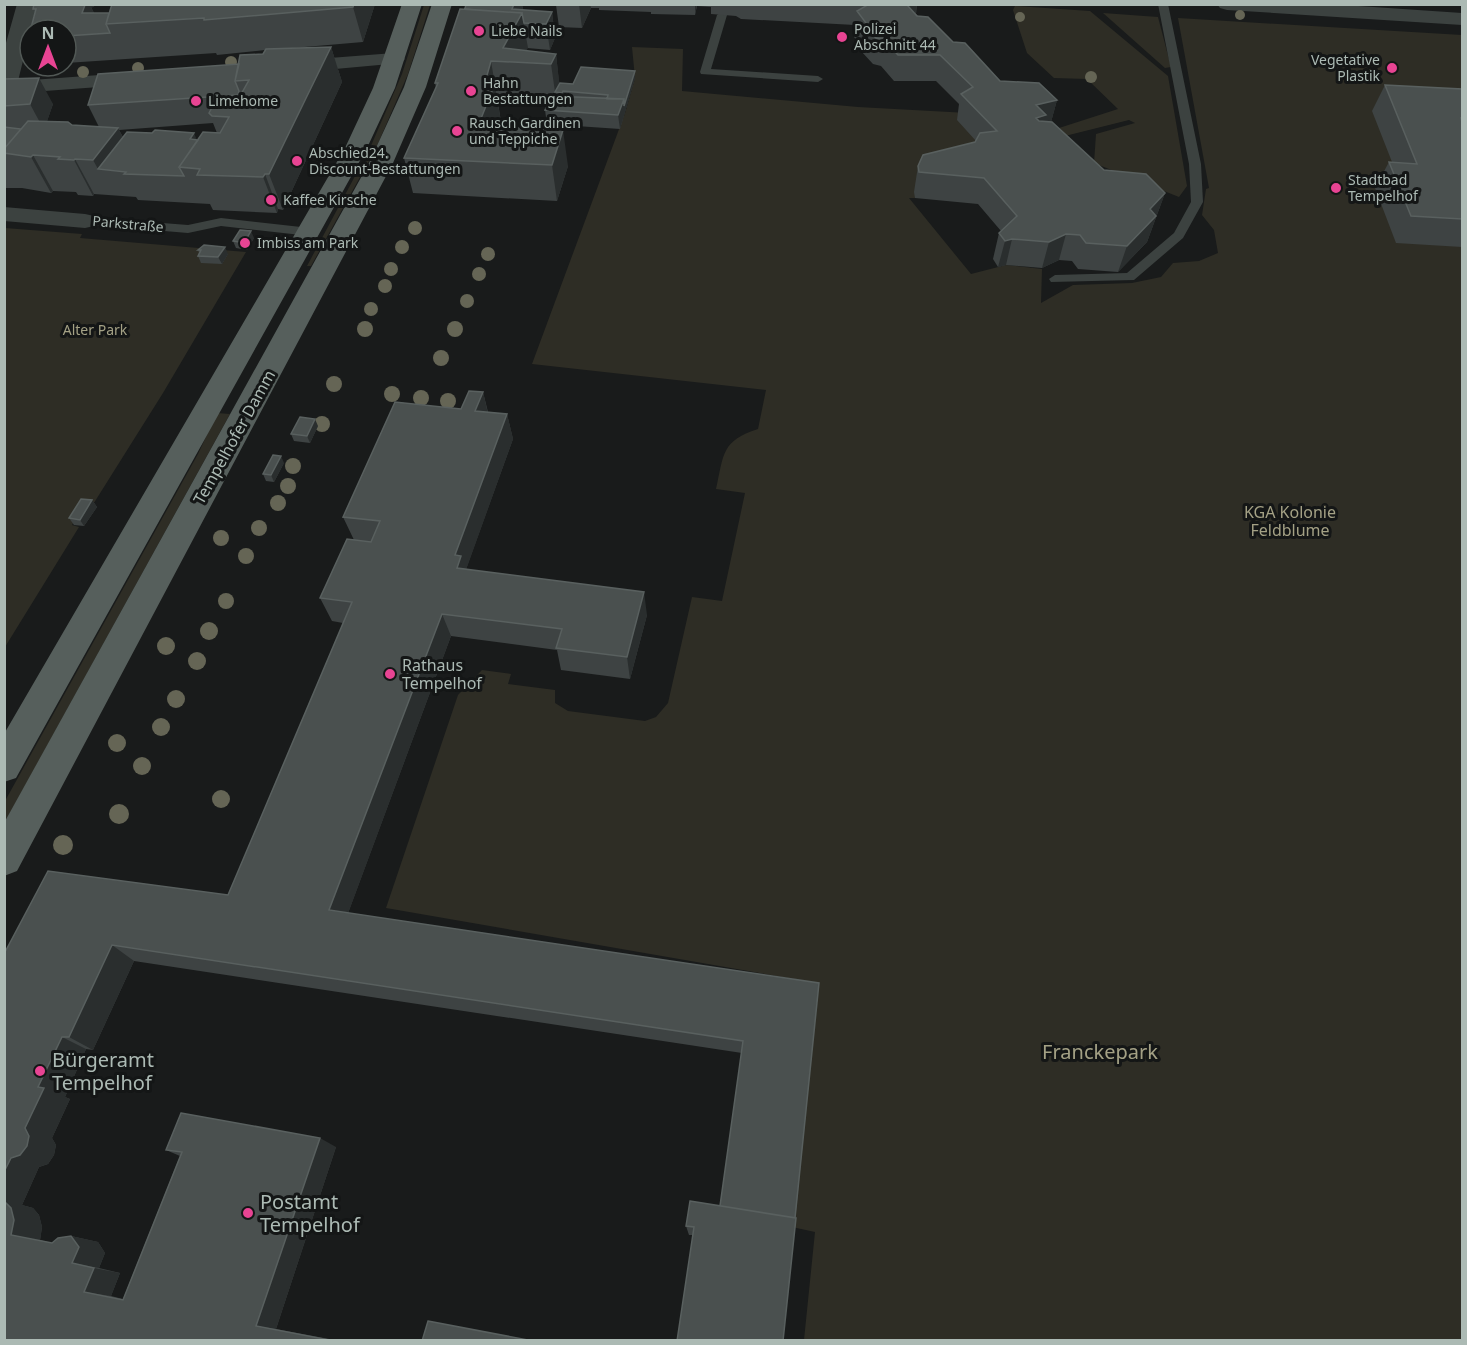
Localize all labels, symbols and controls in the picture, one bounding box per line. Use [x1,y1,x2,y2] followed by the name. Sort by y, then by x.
[18,18,78,78] north arrow
[854,19,936,54] place label: Polizei Abschnitt 44
[491,21,563,40] place label: Liebe Nails
[41,22,55,44] text: N
[472,24,486,38] marker: Liebe Nails
[835,30,849,44] marker: Polizei Abschnitt 44
[1311,50,1381,85] place label: Vegetative Plastik
[1385,61,1399,75] marker: Vegetative Plastik
[483,73,572,108] place label: Hahn Bestattungen
[464,84,478,98] marker: Hahn Bestattungen
[208,91,278,110] place label: Limehome
[189,94,203,108] marker: Limehome
[469,113,581,148] place label: Rausch Gardinen und Teppiche
[450,124,464,138] marker: Rausch Gardinen und Teppiche
[309,143,461,178] place label: Abschied24. Discount-Bestattungen
[290,154,304,168] marker: Abschied24. Discount-Bestattungen
[1348,170,1419,205] place label: Stadtbad Tempelhof
[1329,181,1343,195] marker: Stadtbad Tempelhof
[283,190,377,209] place label: Kaffee Kirsche
[264,193,278,207] marker: Kaffee Kirsche
[92,211,165,236] street label: Parkstraße
[257,233,359,252] place label: Imbiss am Park
[238,236,252,250] marker: Imbiss am Park
[63,320,128,339] park label: Alter Park
[188,366,280,508] street label: Tempelhofer Damm
[1244,501,1336,541] park label: KGA Kolonie Feldblume
[402,654,483,694] place label: Rathaus Tempelhof
[383,667,397,681] marker: Rathaus Tempelhof
[1042,1038,1158,1065] park label: Franckepark
[52,1046,154,1096] place label: Bürgeramt Tempelhof
[33,1064,47,1078] marker: Bürgeramt Tempelhof
[260,1188,361,1238] place label: Postamt Tempelhof
[241,1206,255,1220] marker: Postamt Tempelhof

